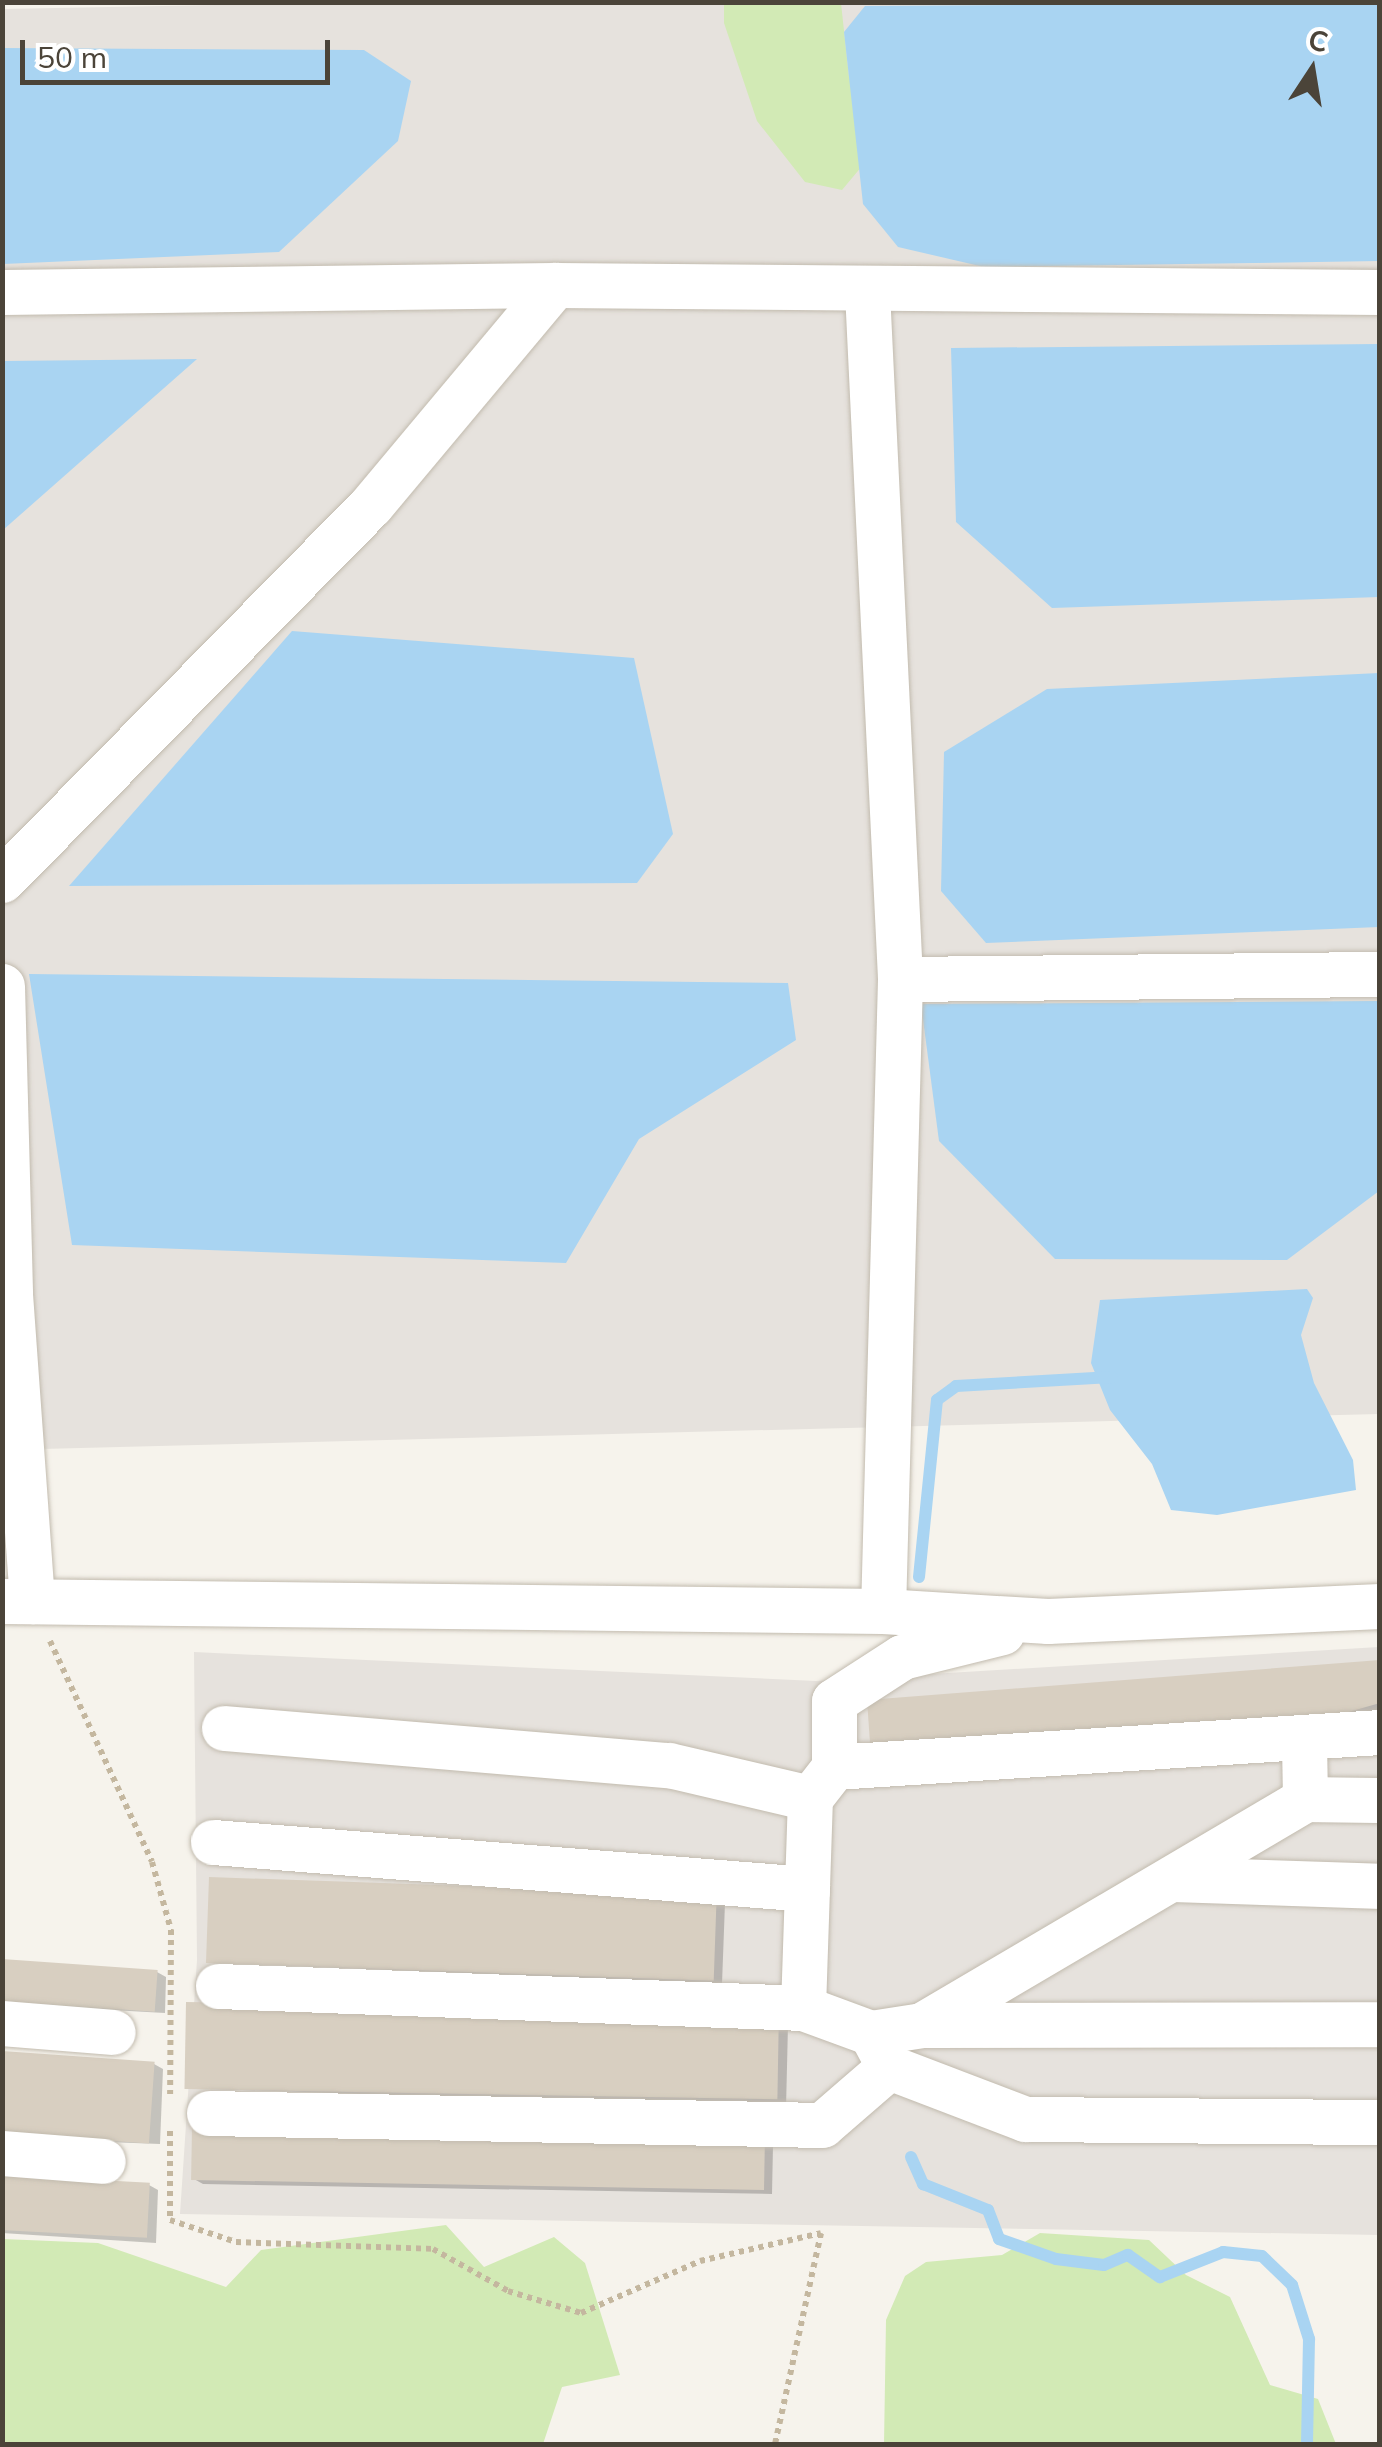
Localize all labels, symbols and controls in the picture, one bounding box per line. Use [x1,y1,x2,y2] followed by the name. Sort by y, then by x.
[25,20,335,82] scale bar
[1262,20,1362,120] north arrow
[1305,21,1331,59] text: С
[37,38,107,76] text: 50 m

